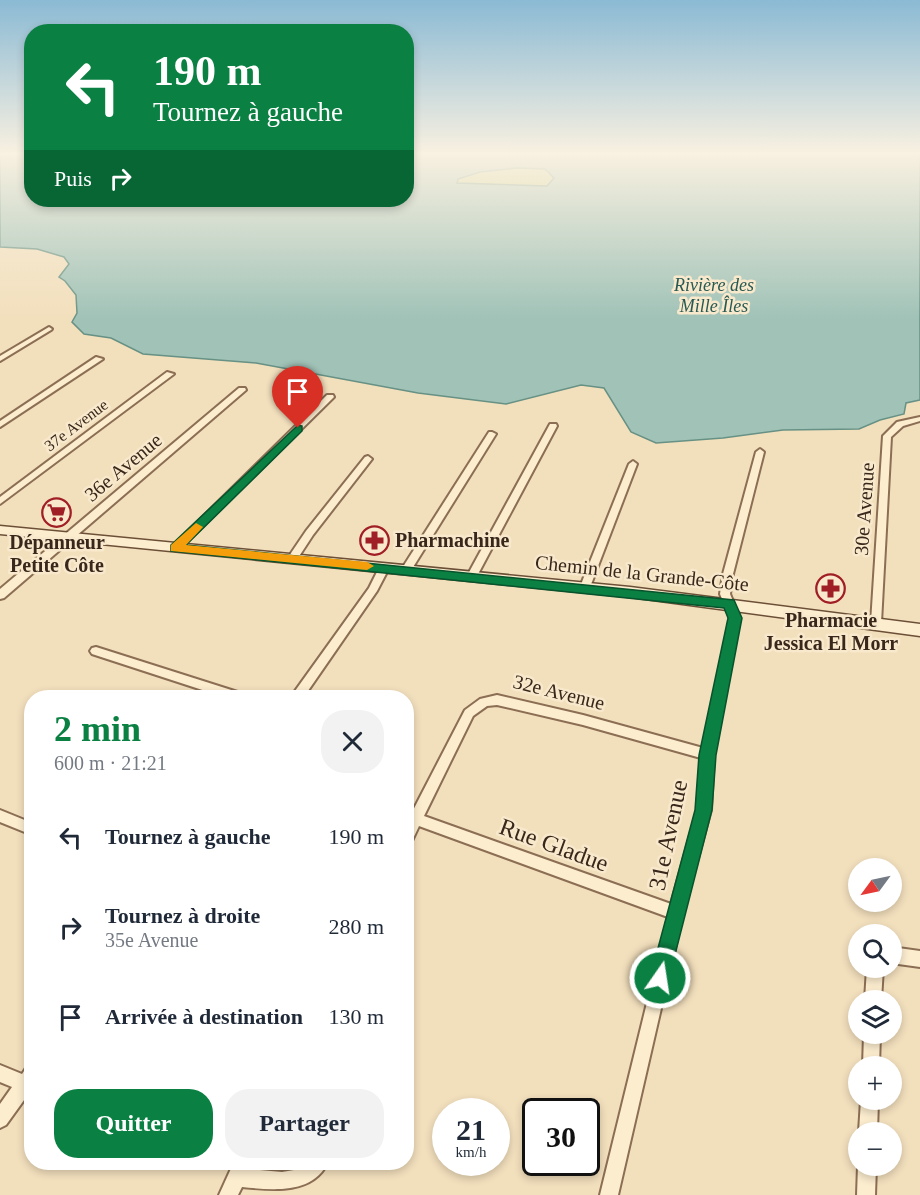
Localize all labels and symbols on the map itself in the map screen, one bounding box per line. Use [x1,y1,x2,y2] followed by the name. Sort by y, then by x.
[673,275,754,316] water label: Rivière des Mille Îles
[272,366,323,428] pin
[41,396,111,454] street label: 37e Avenue
[80,428,166,505] street label: 36e Avenue
[850,461,878,556] street label: 30e Avenue
[41,496,73,528] supermarket icon: Dépanneur Petite Côte
[358,524,390,556] pharmacy icon: Pharmachine
[395,529,510,551] place label: Pharmachine
[9,531,105,576] place label: Dépanneur Petite Côte
[534,551,750,595] street label: Chemin de la Grande-Côte
[815,573,847,605] pharmacy icon: Pharmacie Jessica El Morr
[764,609,898,654] place label: Pharmacie Jessica El Morr
[511,670,607,714] street label: 32e Avenue
[644,777,692,893] street label: 31e Avenue
[496,813,612,877] street label: Rue Gladue
[848,858,902,912] north arrow
[628,946,692,1010] position arrow
[522,1098,600,1176] speed limit sign: 30

